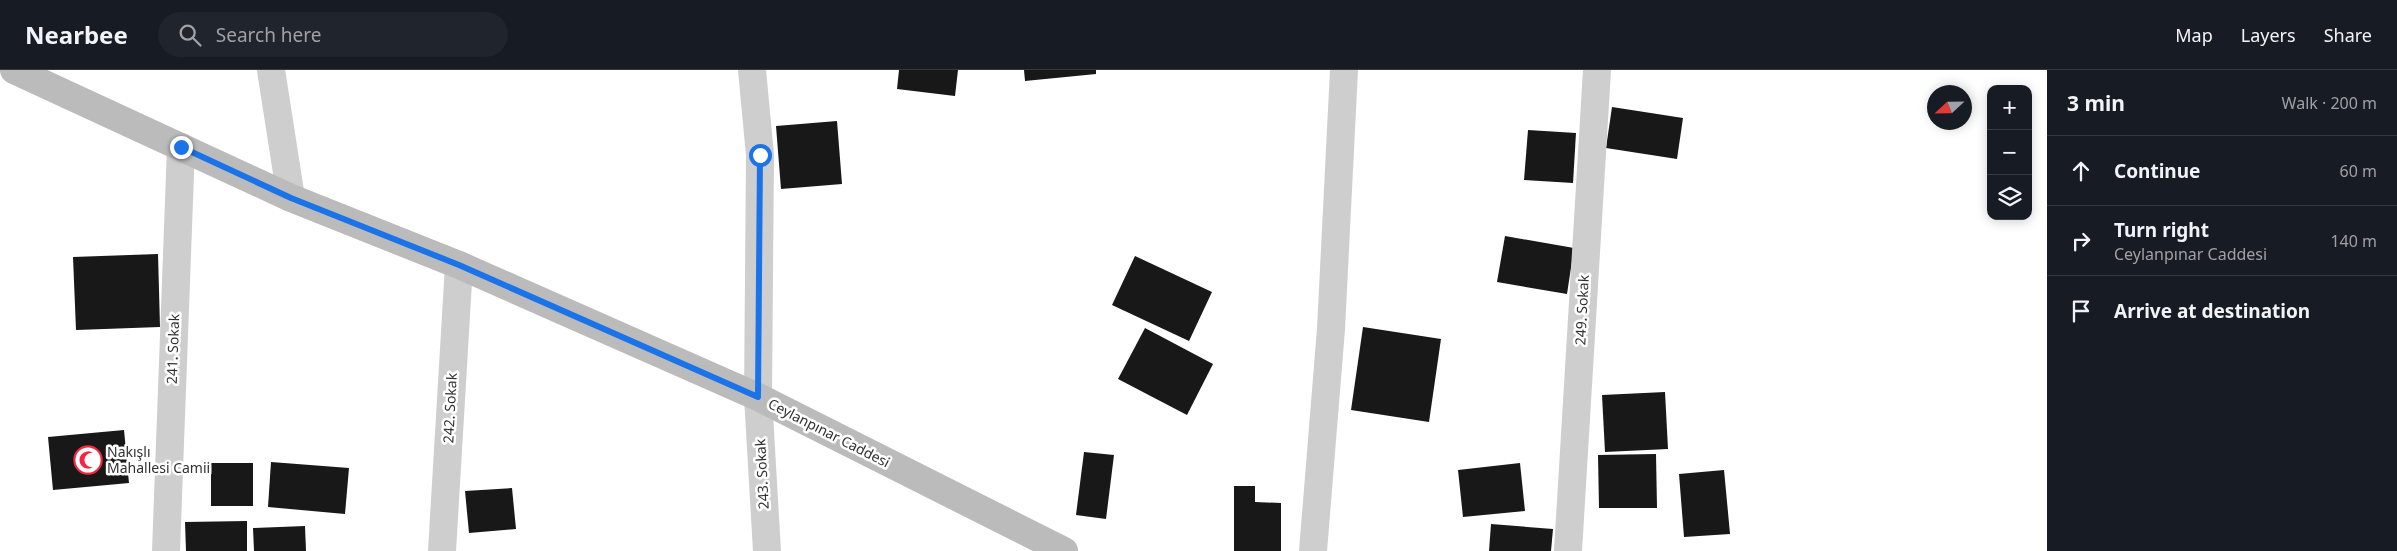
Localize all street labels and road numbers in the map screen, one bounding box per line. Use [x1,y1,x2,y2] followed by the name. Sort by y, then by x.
[1570,274,1593,346] street label: 249. Sokak
[162,313,183,384] street label: 241. Sokak
[438,372,461,444] street label: 242. Sokak
[765,394,893,471] street label: Ceylanpınar Caddesi
[750,438,773,510] street label: 243. Sokak

